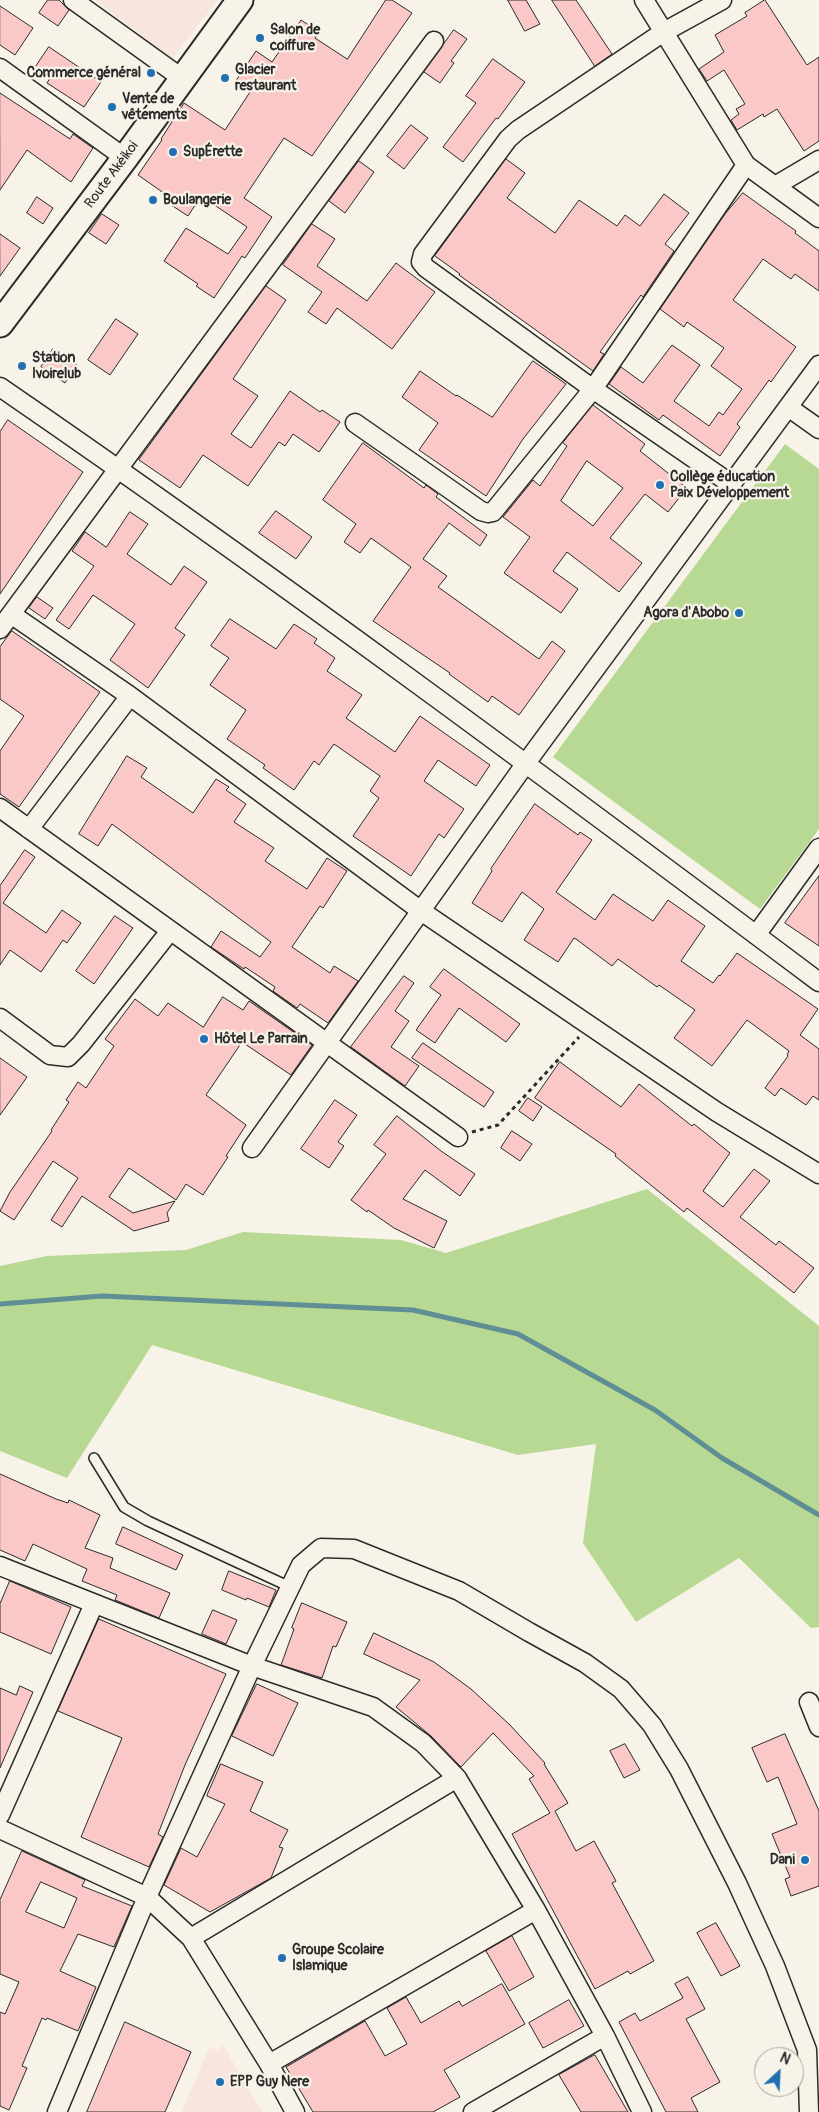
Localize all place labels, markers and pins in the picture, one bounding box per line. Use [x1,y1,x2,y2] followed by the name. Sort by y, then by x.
[270,22,320,54] place label: Salon de coiffure
[254,32,266,44] marker: Salon de coiffure
[235,62,296,94] place label: Glacier restaurant
[27,65,141,81] place label: Commerce général
[145,67,157,79] marker: Commerce général
[219,72,231,84] marker: Glacier restaurant
[122,91,187,124] place label: Vente de vêtements
[106,101,118,113] marker: Vente de vêtements
[183,144,242,160] place label: SupÉrette
[167,146,179,158] marker: SupÉrette
[163,192,231,208] place label: Boulangerie
[147,194,159,206] marker: Boulangerie
[32,350,81,382] place label: Station Ivoirelub
[16,360,28,372] marker: Station Ivoirelub
[670,469,789,502] place label: Collège éducation Paix Développement
[654,479,666,491] marker: Collège éducation Paix Développement
[643,605,729,621] place label: Agora d'Abobo
[733,607,745,619] marker: Agora d'Abobo
[214,1031,308,1047] place label: Hôtel Le Parrain
[198,1033,210,1045] marker: Hôtel Le Parrain
[770,1852,795,1868] place label: Dani
[799,1854,811,1866] marker: Dani
[292,1942,384,1974] place label: Groupe Scolaire Islamique
[276,1952,288,1964] marker: Groupe Scolaire Islamique
[230,2074,309,2090] place label: EPP Guy Nere
[214,2076,226,2088] marker: EPP Guy Nere

